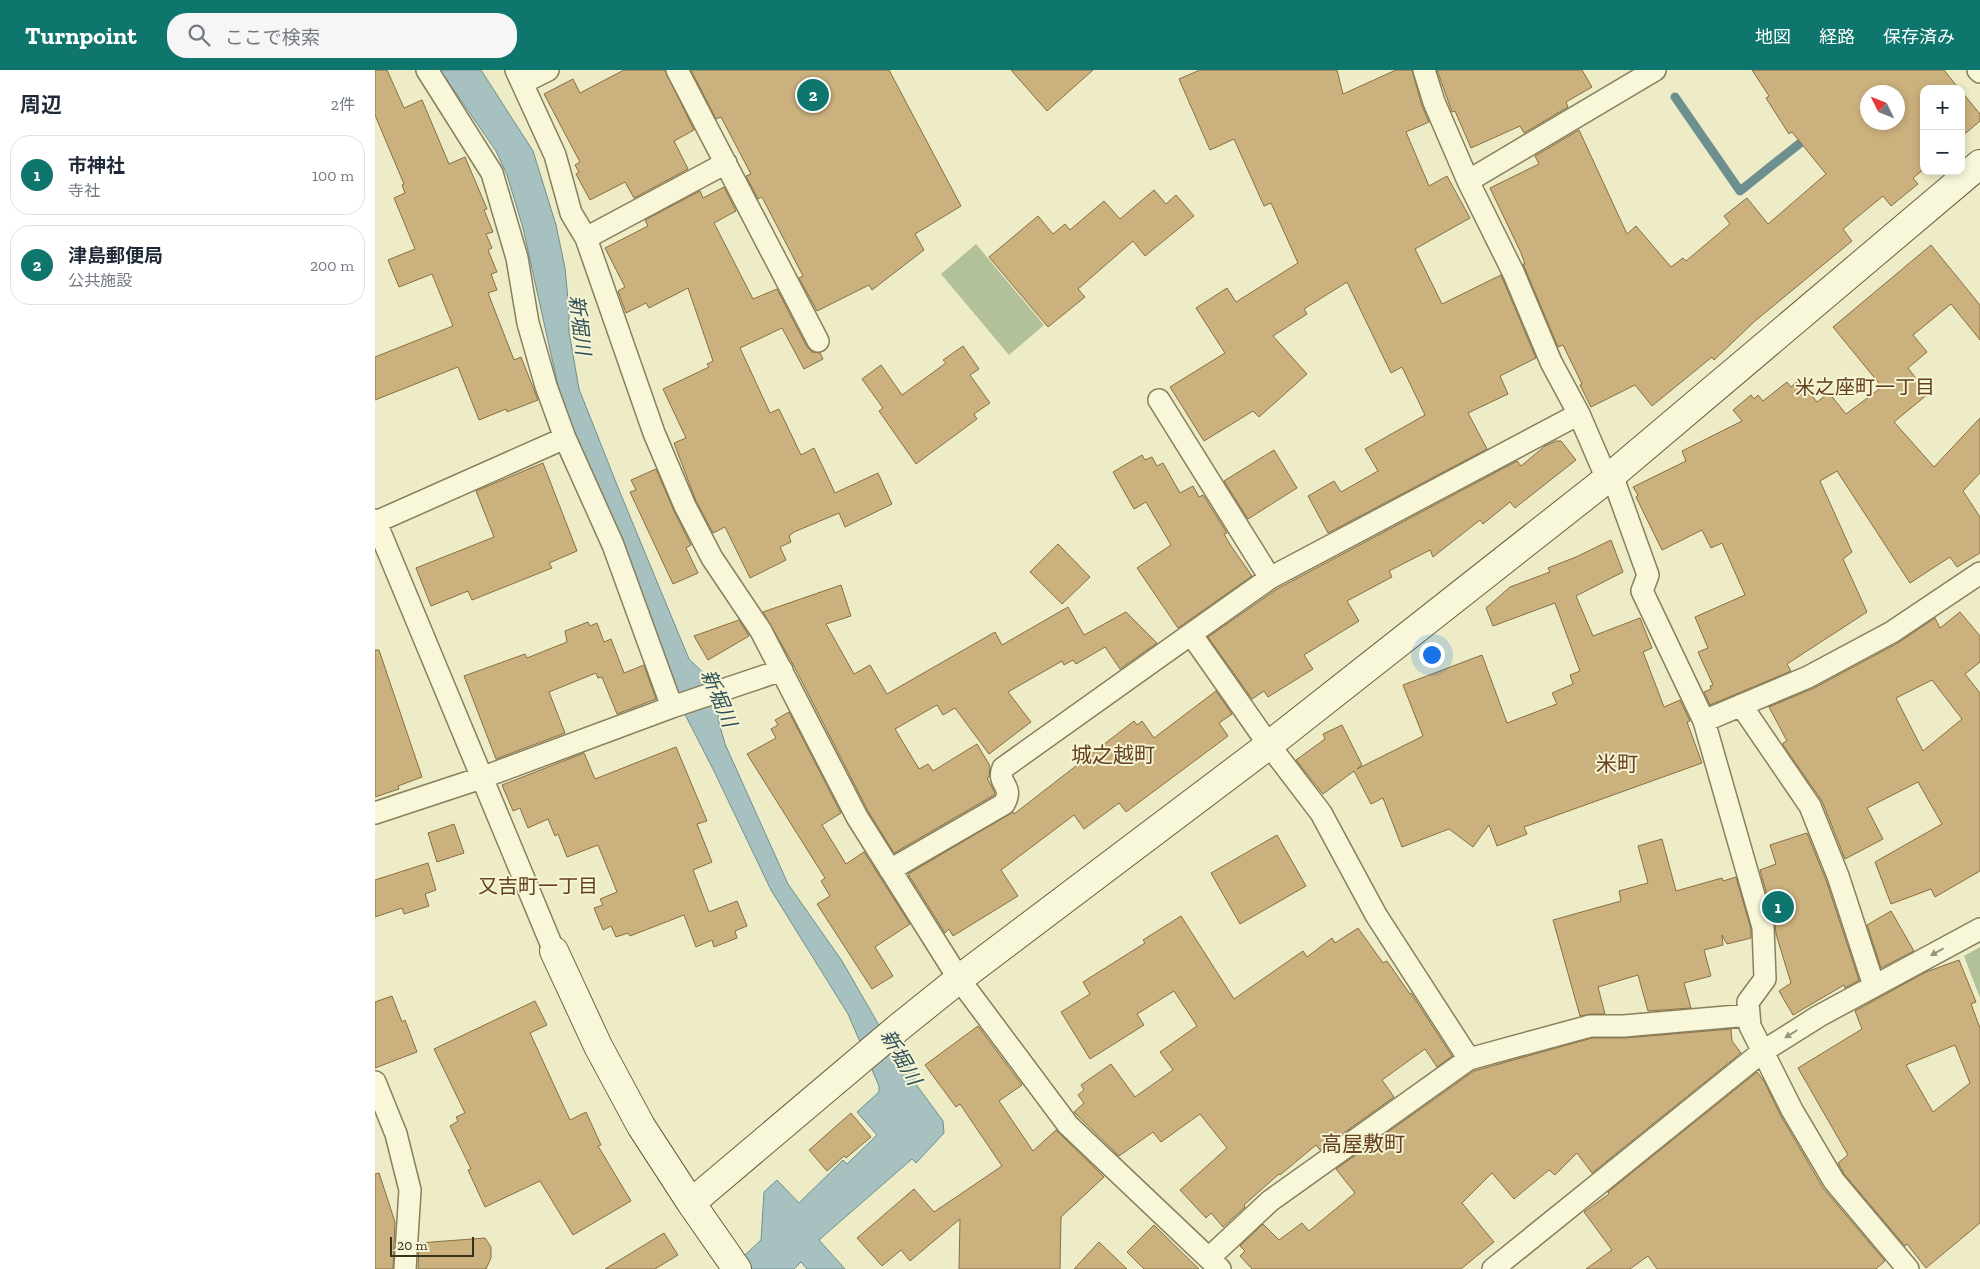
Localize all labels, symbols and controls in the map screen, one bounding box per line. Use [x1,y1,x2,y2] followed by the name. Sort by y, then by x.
[167,13,517,58] search box
[25,21,137,50] text: Turnpoint
[185,21,213,49] icon: search
[225,26,320,49] text: ここで検索
[1755,26,1791,48] text: 地図
[1819,26,1855,48] text: 経路
[1883,26,1955,48] text: 保存済み
[797,76,829,114] pin: 2
[1860,85,1905,130] north arrow
[1920,85,1965,175] map controls
[1920,85,1965,130] button: +
[20,92,62,117] text: 周辺
[331,95,355,114] text: 2件
[1920,130,1965,175] button: −
[68,154,125,177] text: 市神社
[34,166,40,185] text: 1
[312,166,354,185] text: 100 m
[68,181,100,200] text: 寺社
[68,244,163,267] text: 津島郵便局
[33,256,41,275] text: 2
[310,256,354,275] text: 200 m
[68,271,132,290] text: 公共施設
[564,294,596,358] water label: 新堀川
[1795,375,1935,399] district label: 米之座町一丁目
[1419,642,1445,668] your location
[696,666,743,732] water label: 新堀川
[1071,742,1155,767] district label: 城之越町
[1596,751,1638,776] district label: 米町
[478,874,598,898] district label: 又吉町一丁目
[1762,888,1794,926] pin: 1
[1930,948,1944,956] one-way arrow
[876,1025,927,1091] water label: 新堀川
[1784,1029,1797,1039] one-way arrow
[1321,1131,1405,1156] district label: 高屋敷町
[390,1234,474,1257] scale bar
[397,1237,428,1254] text: 20 m

